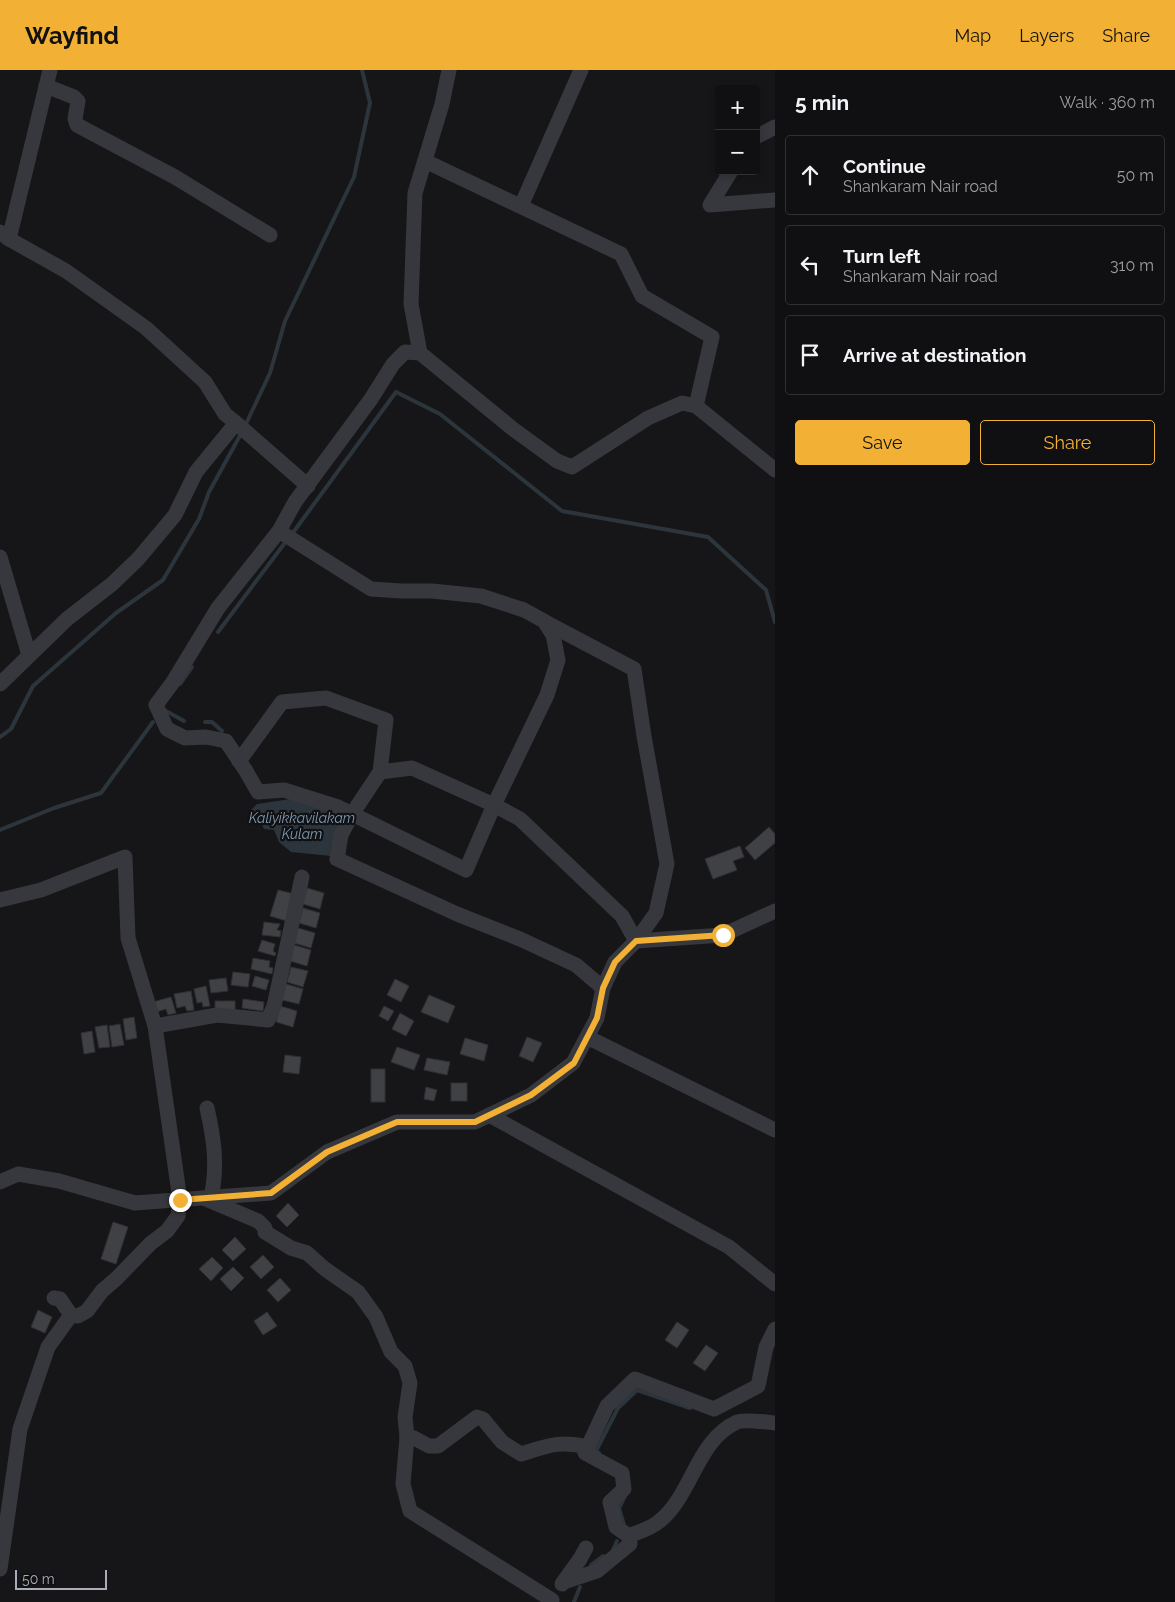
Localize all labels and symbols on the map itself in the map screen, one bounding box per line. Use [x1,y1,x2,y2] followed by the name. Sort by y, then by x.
[249,810,355,842] water label: Kaliyikkavilakam Kulam
[712,924,735,947] route start
[169,1189,192,1212] route end
[15,1567,108,1590] scale bar

